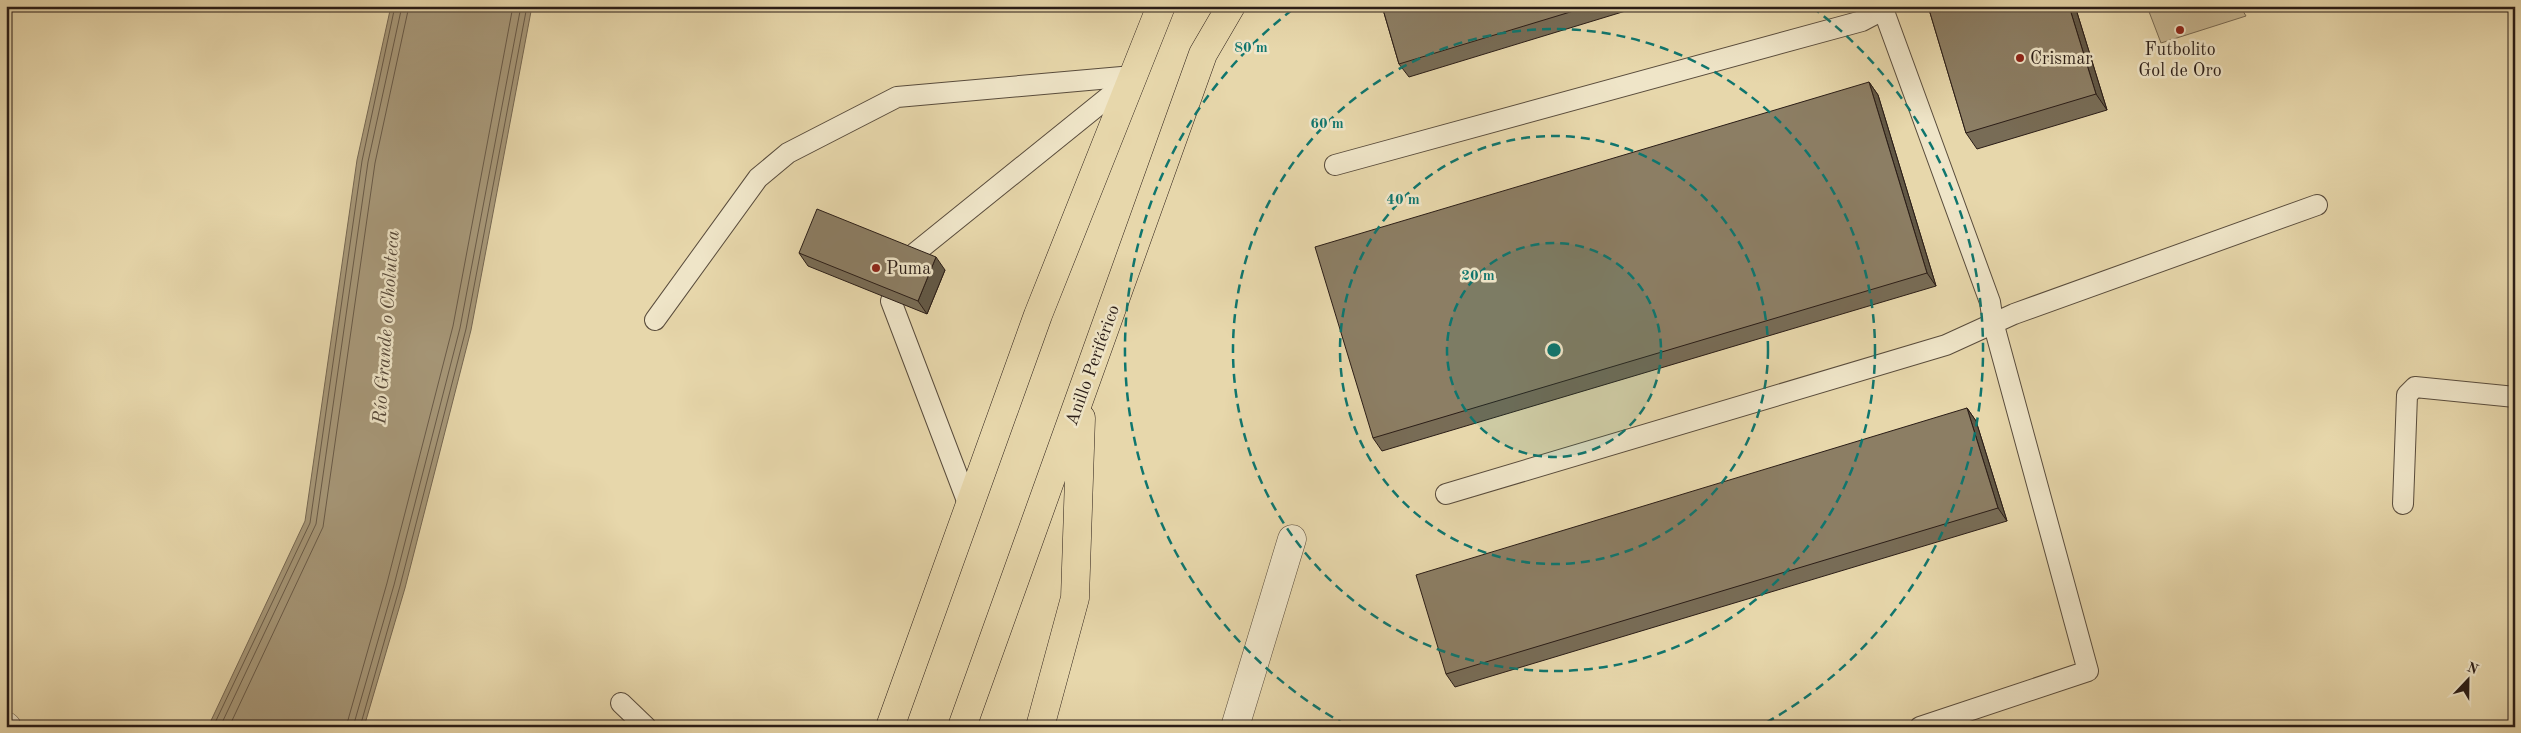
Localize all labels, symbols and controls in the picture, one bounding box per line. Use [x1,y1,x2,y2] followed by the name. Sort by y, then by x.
[2174,24,2186,36] marker: Futbolito Gol de Oro
[1234,41,1268,56] text: 80 m
[2138,41,2222,80] place label: Futbolito Gol de Oro
[2030,50,2093,68] place label: Crismar
[2014,52,2026,64] marker: Crismar
[1310,117,1344,132] text: 60 m
[1386,193,1420,208] text: 40 m
[371,230,404,426] water label: Río Grande o Choluteca
[886,260,931,278] place label: Puma
[870,262,882,274] marker: Puma
[1461,269,1495,284] text: 20 m
[1063,302,1123,428] street label: Anillo Periférico
[1545,341,1563,359] centre of rings
[2444,656,2494,706] north arrow
[2465,660,2480,677] text: N

